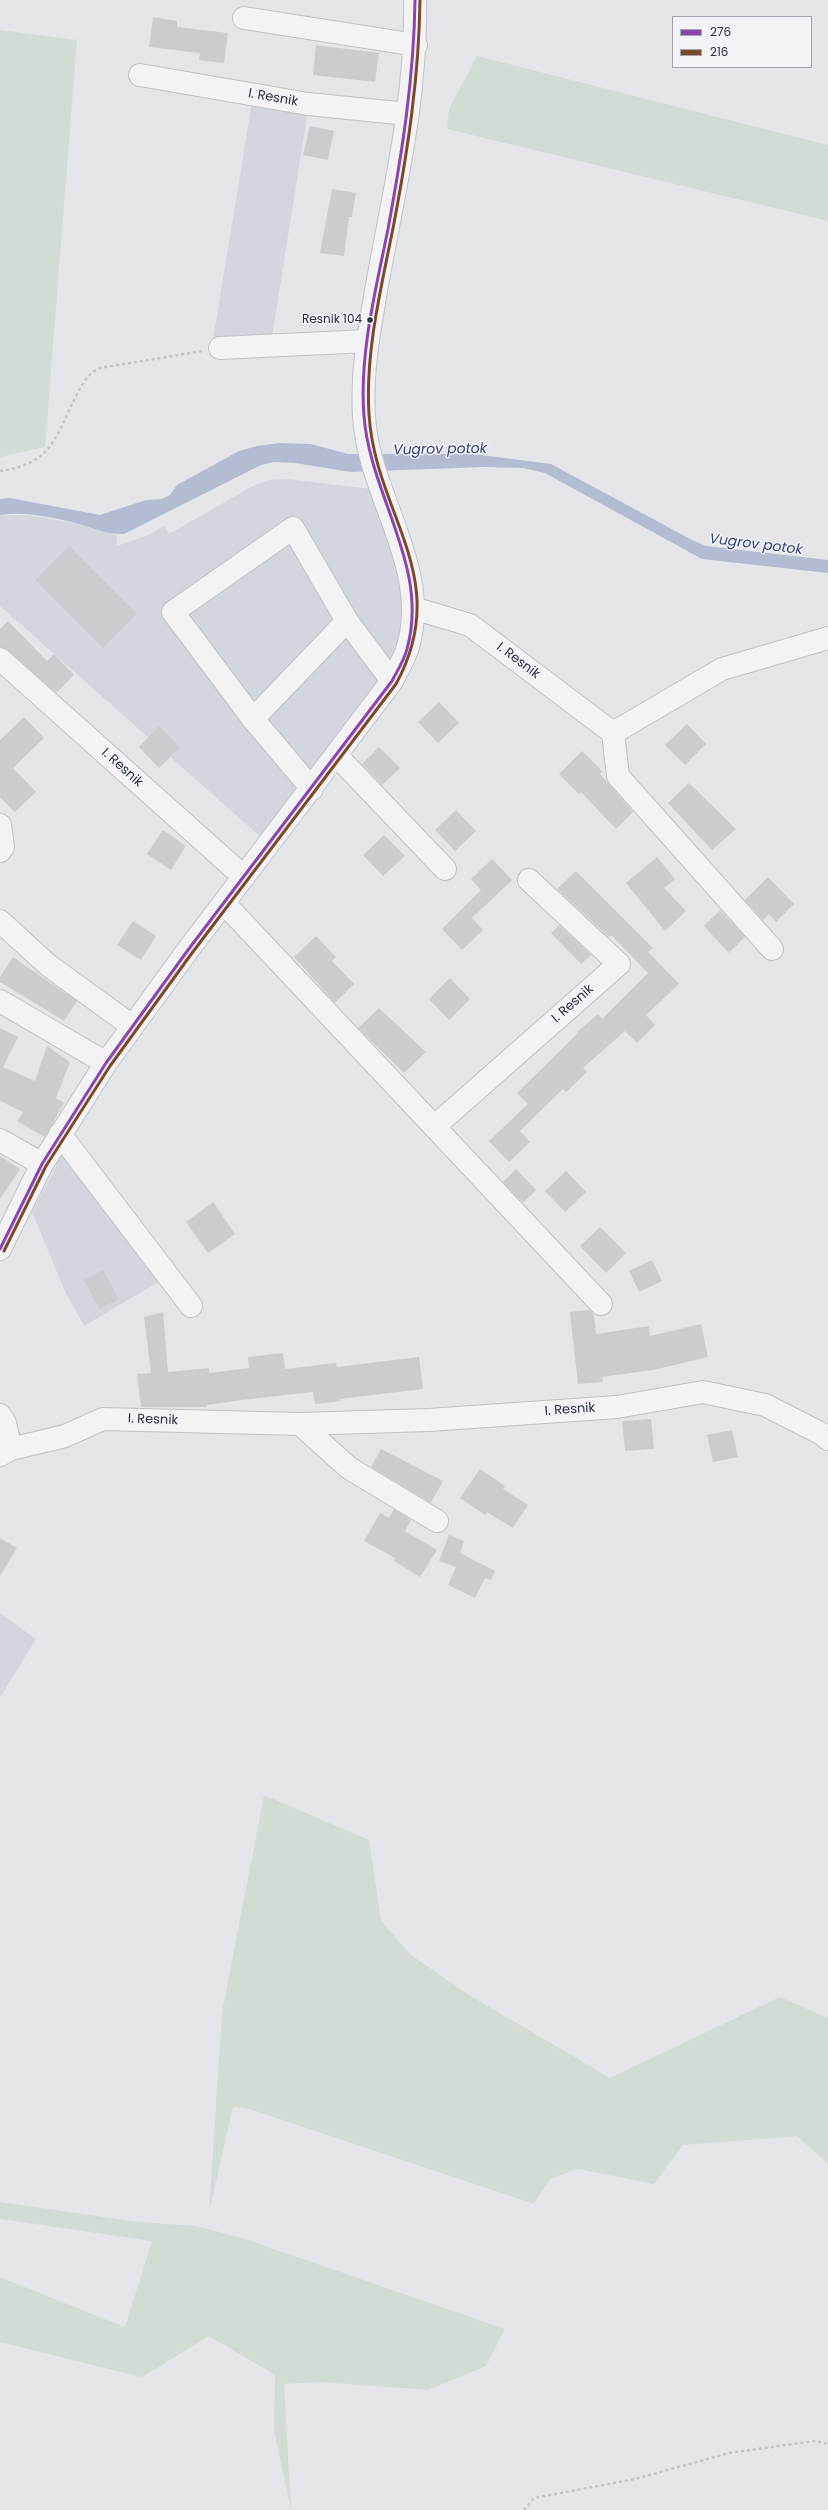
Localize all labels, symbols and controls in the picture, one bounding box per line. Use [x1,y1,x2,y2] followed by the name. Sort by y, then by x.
[672,16,812,68] legend
[710,23,731,40] text: 276
[710,43,728,60] text: 216
[247,86,299,110] street label: I. Resnik
[302,313,362,327] place label: Resnik 104
[365,315,375,325] marker: Resnik 104
[393,441,487,459] water label: Vugrov potok
[708,531,804,559] water label: Vugrov potok
[493,640,543,682] street label: I. Resnik
[98,745,146,791] street label: I. Resnik
[549,982,597,1026] street label: I. Resnik
[544,1400,596,1420] street label: I. Resnik
[128,1411,178,1429] street label: I. Resnik

